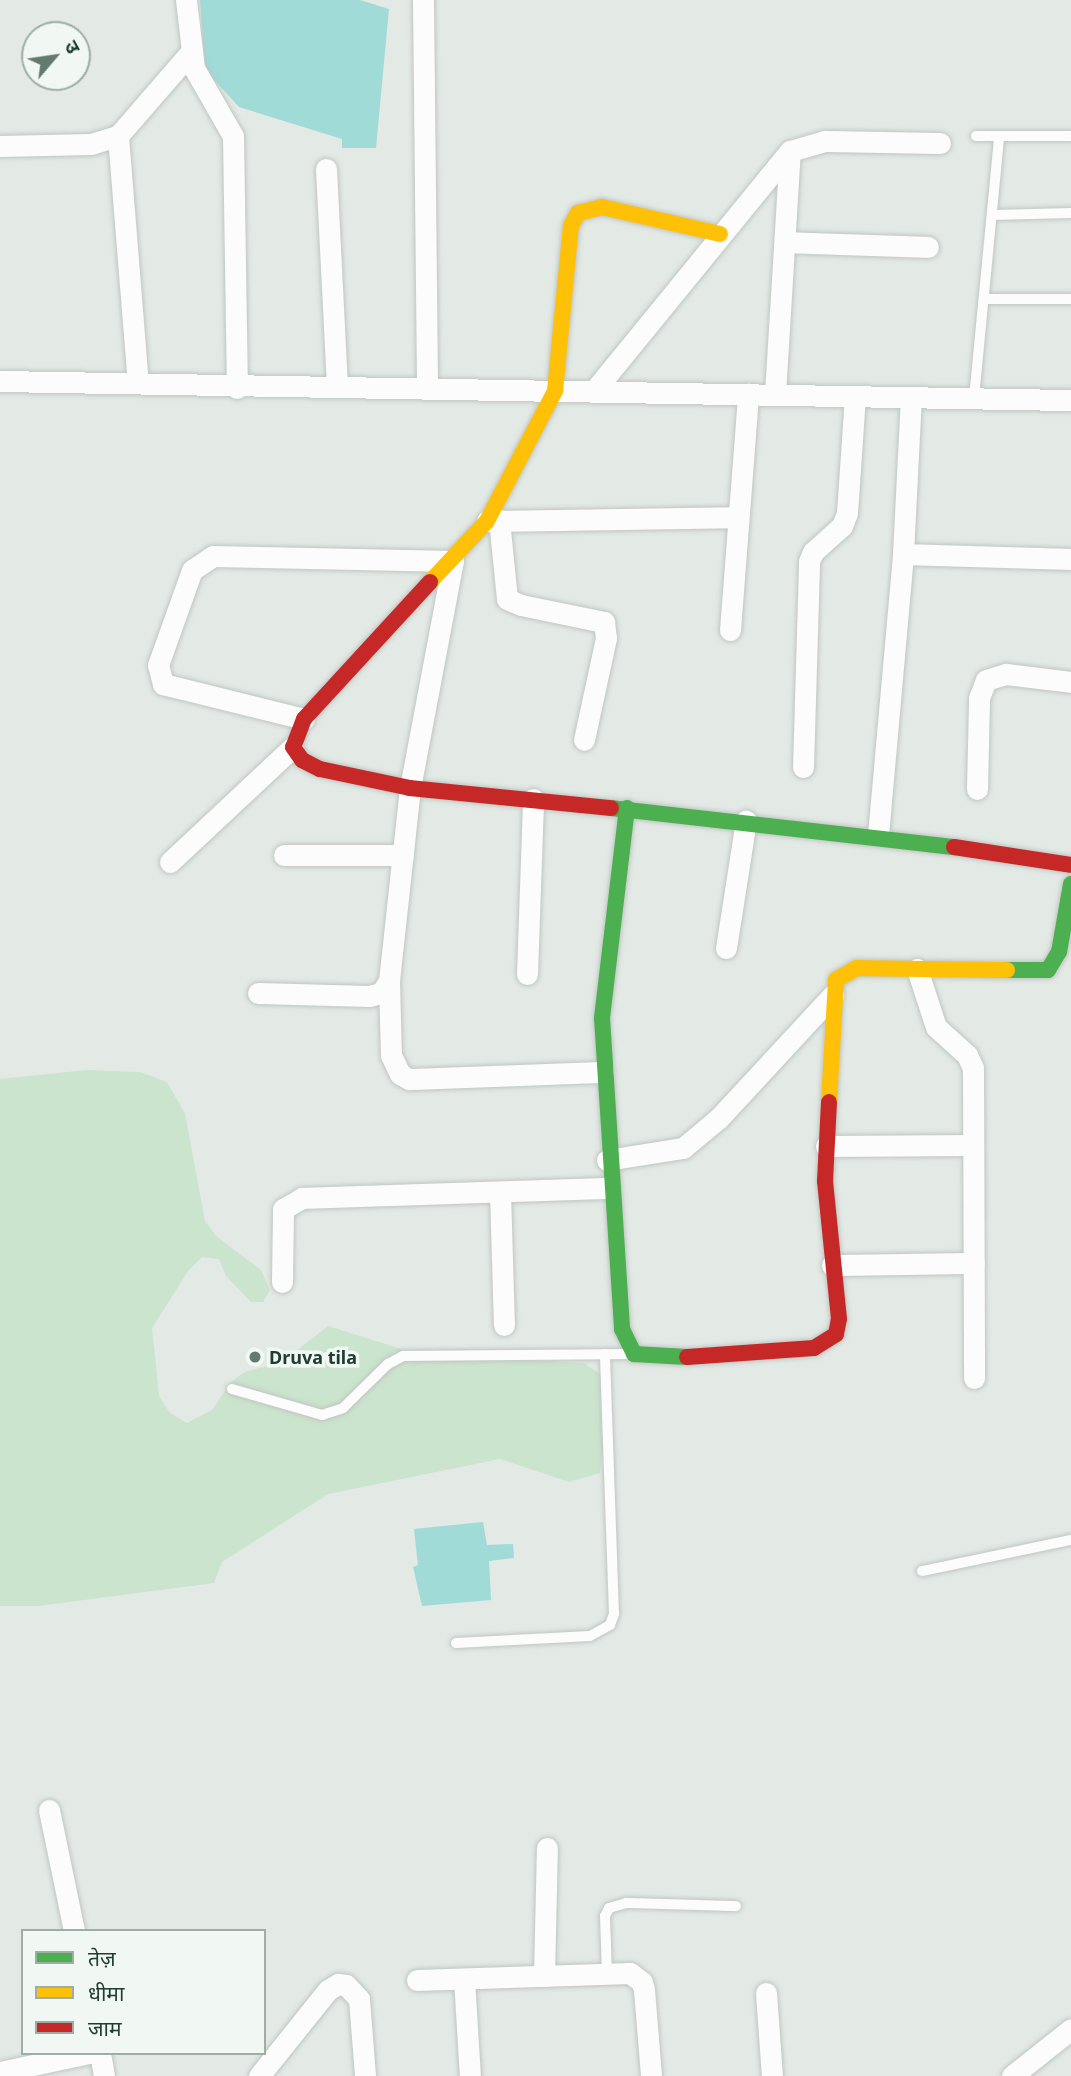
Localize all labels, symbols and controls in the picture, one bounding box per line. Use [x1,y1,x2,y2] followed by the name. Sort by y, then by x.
[21,21,91,91] north arrow
[59,36,87,58] text: उ
[269,1346,357,1368] place label: Druva tila
[247,1349,263,1365] marker: Druva tila
[21,1929,266,2055] legend
[88,1944,116,1972] text: तेज़
[88,1979,124,2007] text: धीमा
[88,2014,122,2042] text: जाम

